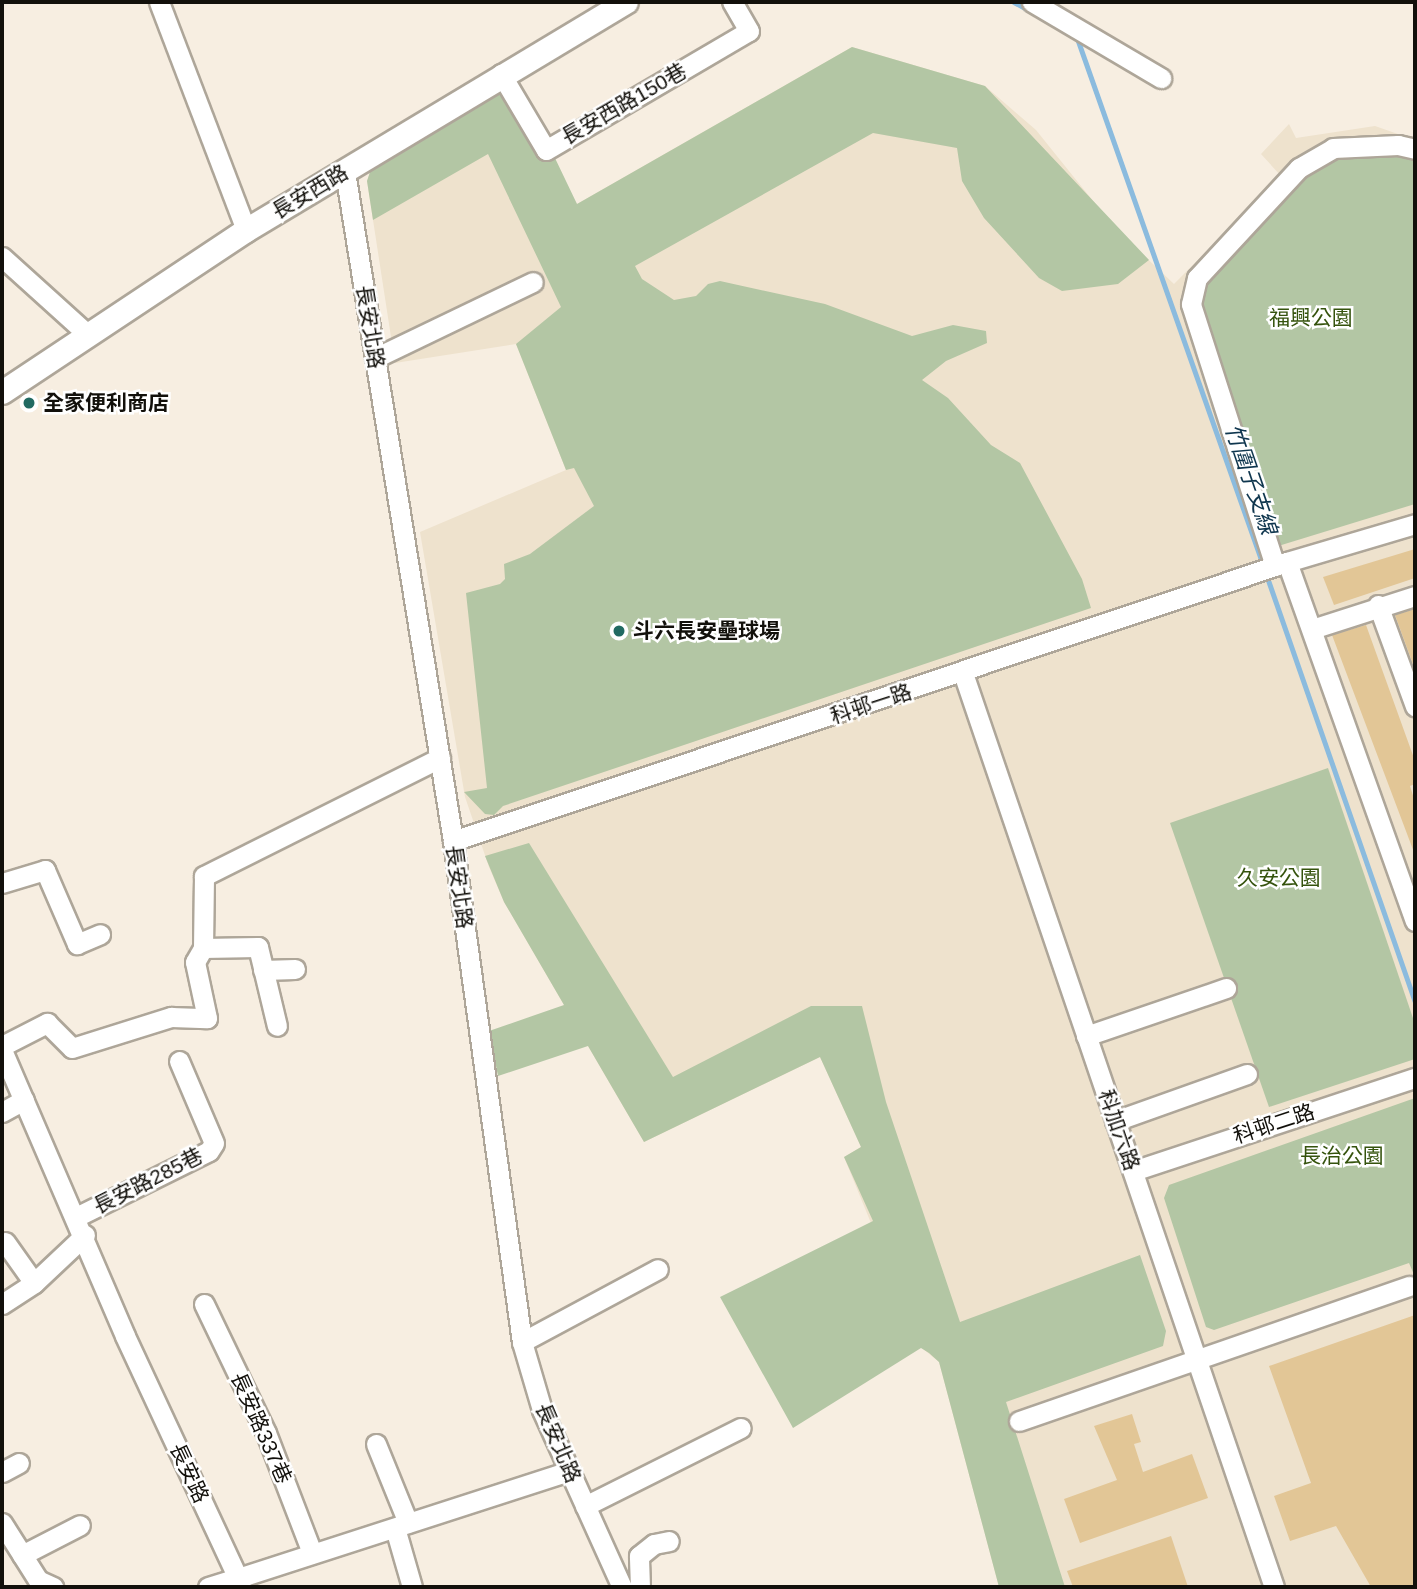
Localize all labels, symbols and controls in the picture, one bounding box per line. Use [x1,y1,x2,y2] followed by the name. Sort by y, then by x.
[557,58,691,150] street label: 長安西路150巷
[268,160,352,224] street label: 長安西路
[351,284,389,370] street label: 長安北路
[1269,305,1353,331] park label: 福興公園
[43,390,169,416] place label: 全家便利商店
[21,395,37,411] marker: 全家便利商店
[1219,420,1283,538] water label: 竹圍子支線
[633,618,780,644] place label: 斗六長安壘球場
[611,623,627,639] marker: 斗六長安壘球場
[827,679,915,729] street label: 科邨一路
[441,844,477,930] street label: 長安北路
[1237,865,1321,891] park label: 久安公園
[1093,1086,1145,1174] street label: 科加六路
[1230,1099,1318,1149] street label: 科邨二路
[89,1143,207,1219] street label: 長安路285巷
[1300,1143,1384,1169] park label: 長治公園
[225,1369,297,1487] street label: 長安路337巷
[530,1399,586,1487] street label: 長安北路
[164,1439,214,1507] street label: 長安路

